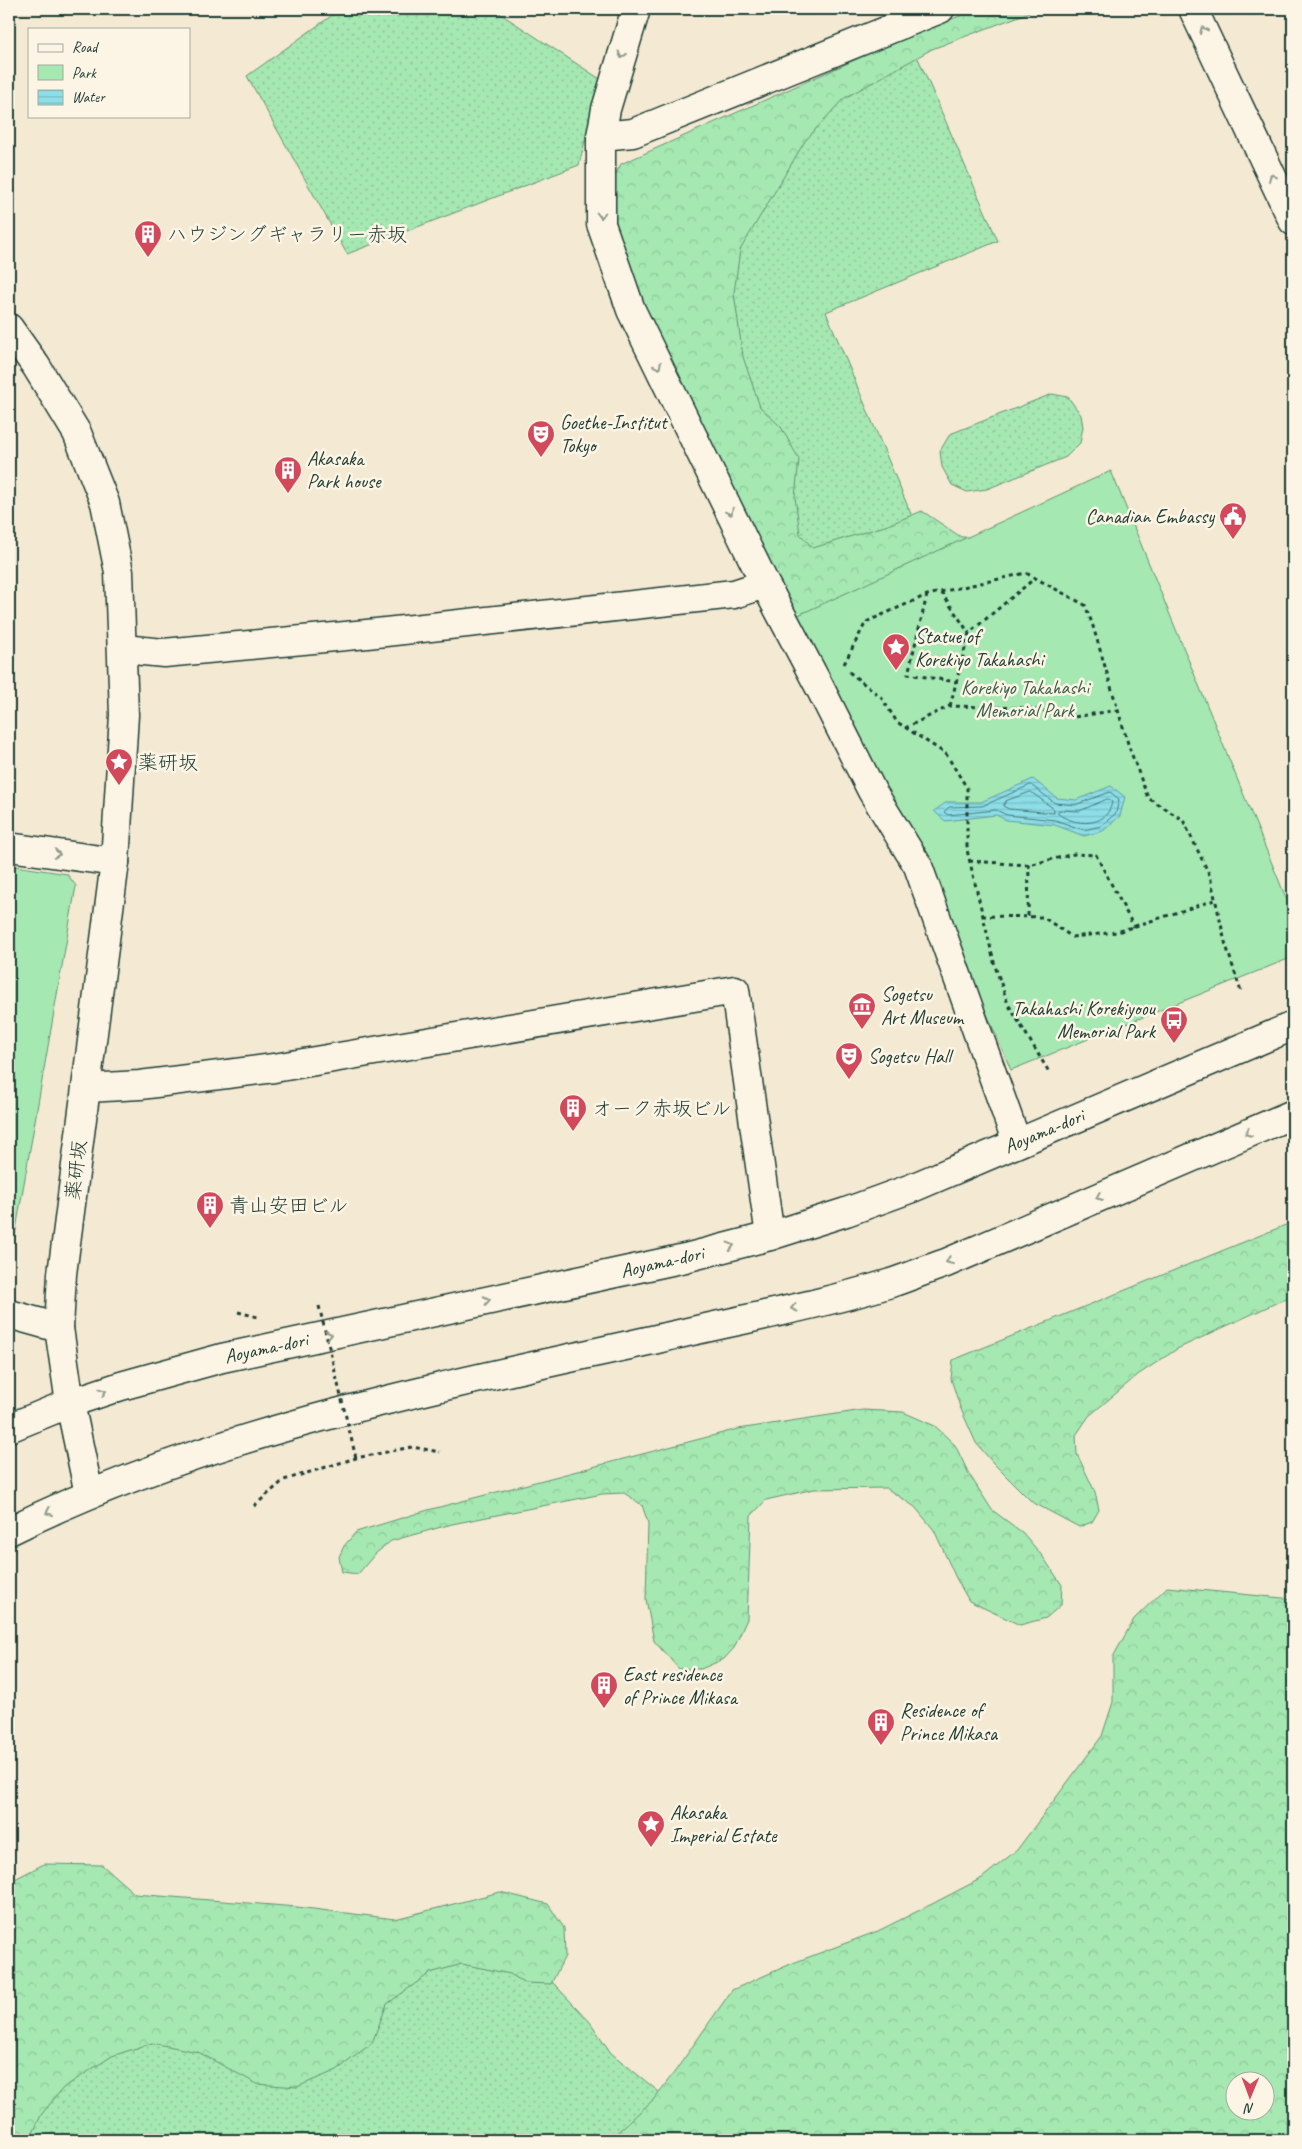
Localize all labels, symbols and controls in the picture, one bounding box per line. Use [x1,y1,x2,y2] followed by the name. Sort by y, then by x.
[1199,26,1209,35] one-way arrow
[28,28,190,118] legend
[72,38,99,57] text: Road
[617,51,627,59] one-way arrow
[72,64,97,83] text: Park
[72,88,106,107] text: Water
[1268,173,1279,182] one-way arrow
[596,212,606,219] one-way arrow
[133,219,163,258] building icon: ハウジングギャラリー赤坂
[167,222,407,247] place label: ハウジングギャラリー赤坂
[652,361,663,370] one-way arrow
[560,410,669,458] place label: Goethe-Institut Tokyo
[526,419,556,458] theatre icon: Goethe-Institut Tokyo
[307,446,382,494] place label: Akasaka Park house
[273,455,303,494] building icon: Akasaka Park house
[1218,501,1248,540] public building icon: Canadian Embassy
[1086,504,1215,529] place label: Canadian Embassy
[724,507,734,516] one-way arrow
[915,624,1045,672] place label: Statue of Korekiyo Takahashi
[881,632,911,671] place icon: Statue of Korekiyo Takahashi
[961,675,1091,723] park label: Korekiyo Takahashi Memorial Park
[104,747,134,786] place icon: 薬研坂
[138,750,198,775] place label: 薬研坂
[53,848,61,859] one-way arrow
[881,982,965,1030] place label: Sogetsu Art Museum
[847,991,877,1030] museum icon: Sogetsu Art Museum
[1012,996,1157,1044] place label: Takahashi Korekiyoou Memorial Park
[1159,1005,1189,1044] bus stop icon: Takahashi Korekiyoou Memorial Park
[834,1041,864,1080] theatre icon: Sogetsu Hall
[868,1044,954,1069] place label: Sogetsu Hall
[558,1093,588,1132] building icon: オーク赤坂ビル
[592,1096,732,1121] place label: オーク赤坂ビル
[1000,1102,1090,1159] street label: Aoyama-dori
[1244,1127,1253,1138] one-way arrow
[60,1139,92,1201] street label: 薬研坂
[195,1190,225,1229] building icon: 青山安田ビル
[1095,1191,1104,1202] one-way arrow
[229,1193,349,1218] place label: 青山安田ビル
[618,1240,708,1284] street label: Aoyama-dori
[727,1241,736,1252] one-way arrow
[946,1255,954,1265] one-way arrow
[483,1296,492,1306] one-way arrow
[790,1302,799,1312] one-way arrow
[222,1327,312,1369] street label: Aoyama-dori
[324,1330,333,1340] one-way arrow
[99,1388,107,1398] one-way arrow
[45,1506,54,1517] one-way arrow
[623,1662,739,1710] place label: East residence of Prince Mikasa
[589,1670,619,1709] building icon: East residence of Prince Mikasa
[900,1698,999,1746] place label: Residence of Prince Mikasa
[866,1707,896,1746] building icon: Residence of Prince Mikasa
[670,1800,778,1848] place label: Akasaka Imperial Estate
[636,1809,666,1848] place icon: Akasaka Imperial Estate
[1224,2072,1274,2122] north arrow
[1243,2100,1254,2117] text: N

